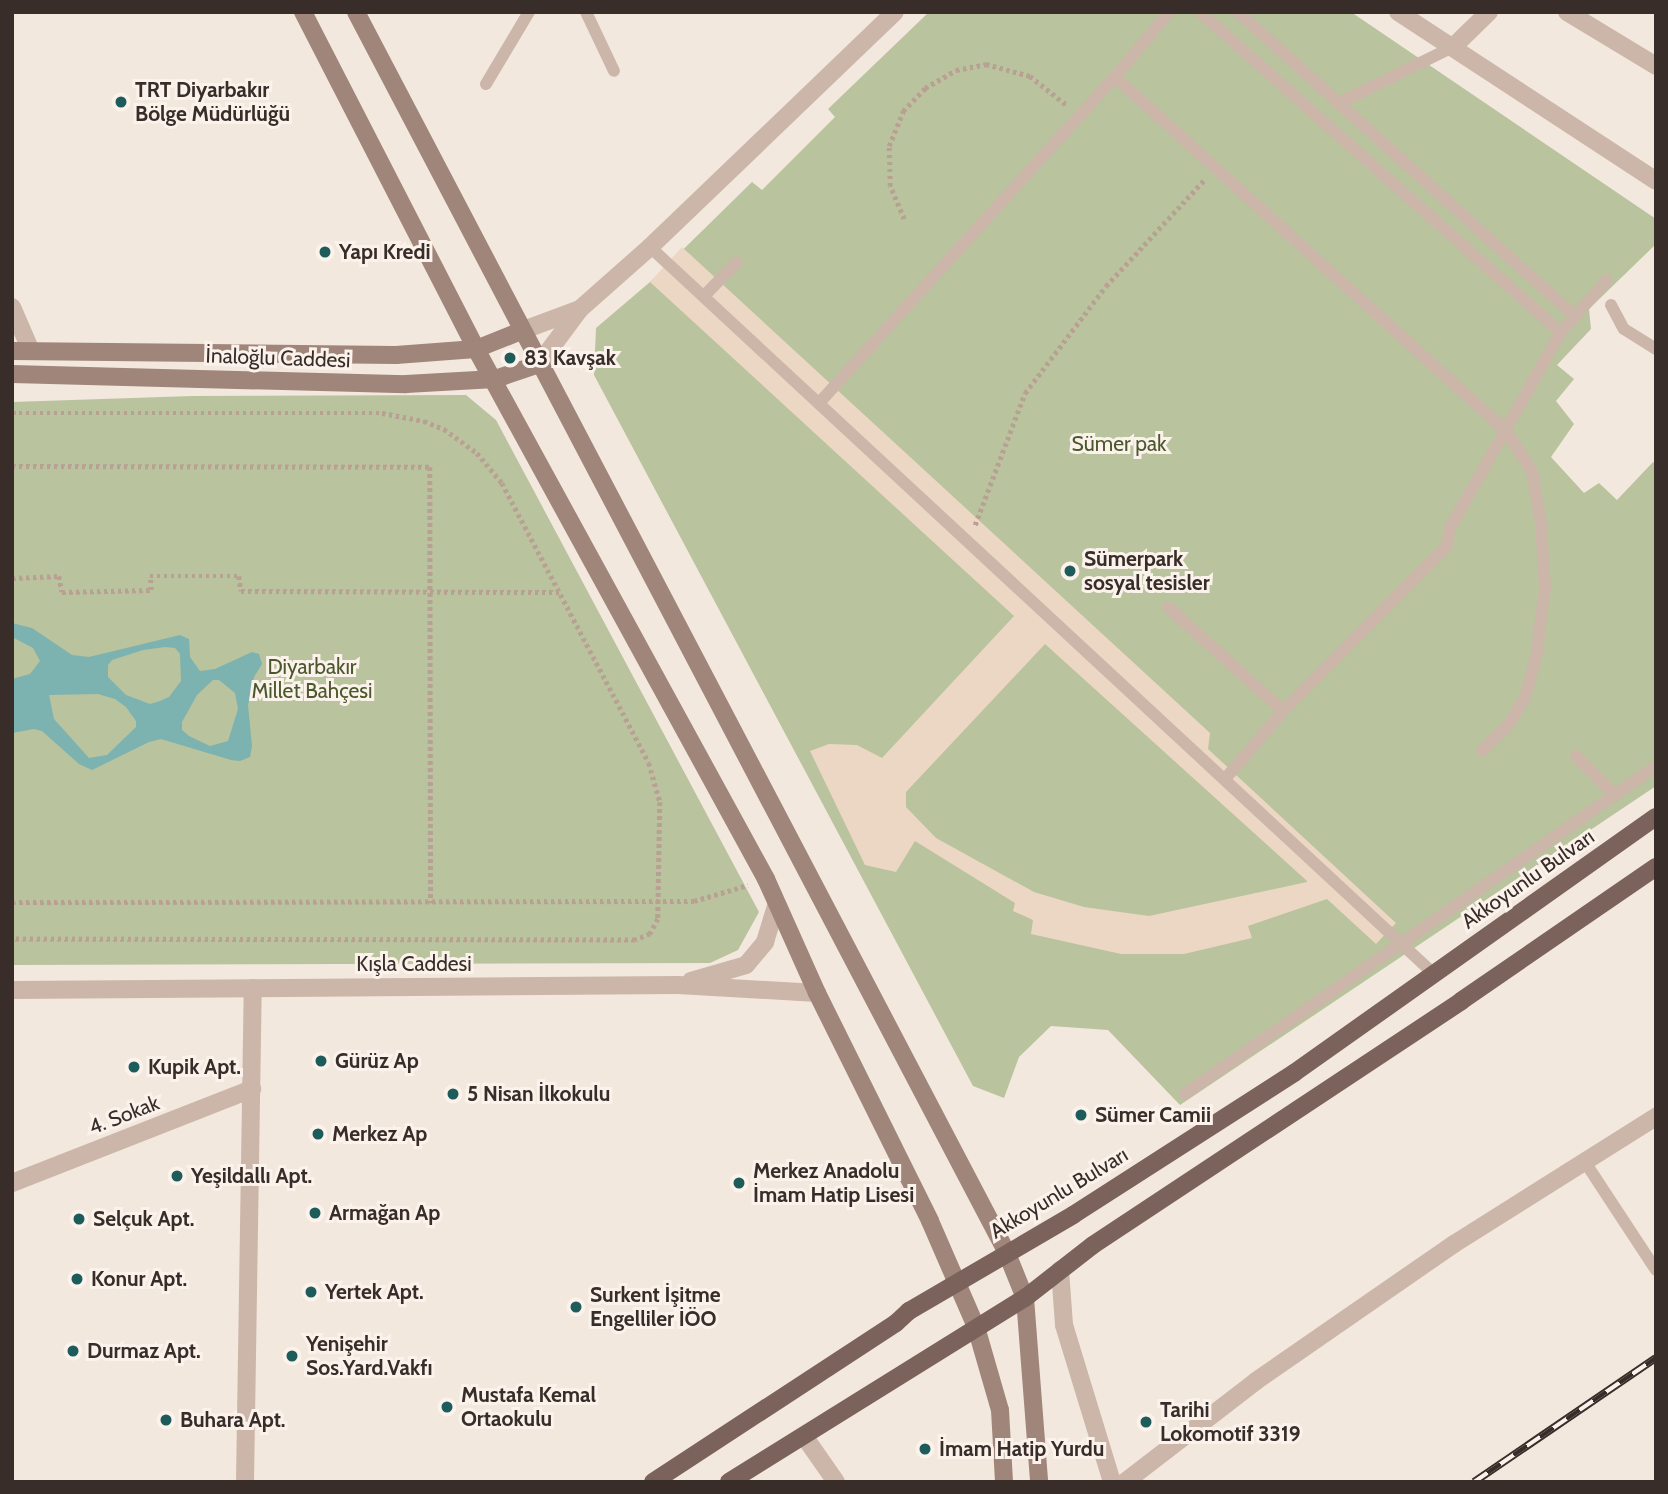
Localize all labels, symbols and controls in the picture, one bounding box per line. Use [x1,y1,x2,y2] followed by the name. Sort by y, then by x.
[135,77,290,127] place label: TRT Diyarbakır Bölge Müdürlüğü
[113,94,129,110] marker: TRT Diyarbakır Bölge Müdürlüğü
[339,239,430,265] place label: Yapı Kredi
[317,244,333,260] marker: Yapı Kredi
[205,343,351,373] street label: İnaloğlu Caddesi
[524,345,616,371] place label: 83 Kavşak
[502,350,518,366] marker: 83 Kavşak
[1072,431,1166,457] park label: Sümer pak
[1084,546,1210,596] place label: Sümerpark sosyal tesisler
[1062,563,1078,579] marker: Sümerpark sosyal tesisler
[252,654,372,704] park label: Diyarbakır Millet Bahçesi
[1457,824,1599,934] street label: Akkoyunlu Bulvarı
[356,951,472,977] street label: Kışla Caddesi
[335,1048,419,1074] place label: Gürüz Ap
[313,1053,329,1069] marker: Gürüz Ap
[148,1054,241,1080] place label: Kupik Apt.
[126,1059,142,1075] marker: Kupik Apt.
[467,1081,610,1107] place label: 5 Nisan İlkokulu
[445,1086,461,1102] marker: 5 Nisan İlkokulu
[85,1090,163,1140] street label: 4. Sokak
[1095,1102,1211,1128] place label: Sümer Camii
[1073,1107,1089,1123] marker: Sümer Camii
[332,1121,427,1147] place label: Merkez Ap
[310,1126,326,1142] marker: Merkez Ap
[986,1142,1132,1244] street label: Akkoyunlu Bulvarı
[753,1158,914,1208] place label: Merkez Anadolu İmam Hatip Lisesi
[191,1163,312,1189] place label: Yeşildallı Apt.
[169,1168,185,1184] marker: Yeşildallı Apt.
[731,1175,747,1191] marker: Merkez Anadolu İmam Hatip Lisesi
[329,1200,440,1226] place label: Armağan Ap
[307,1205,323,1221] marker: Armağan Ap
[93,1206,194,1232] place label: Selçuk Apt.
[71,1211,87,1227] marker: Selçuk Apt.
[91,1266,187,1292] place label: Konur Apt.
[69,1271,85,1287] marker: Konur Apt.
[325,1279,424,1305] place label: Yertek Apt.
[590,1282,721,1332] place label: Surkent İşitme Engelliler İÖO
[303,1284,319,1300] marker: Yertek Apt.
[568,1299,584,1315] marker: Surkent İşitme Engelliler İÖO
[306,1331,433,1381] place label: Yenişehir Sos.Yard.Vakfı
[87,1338,201,1364] place label: Durmaz Apt.
[65,1343,81,1359] marker: Durmaz Apt.
[284,1348,300,1364] marker: Yenişehir Sos.Yard.Vakfı
[461,1382,596,1432] place label: Mustafa Kemal Ortaokulu
[1160,1397,1300,1447] place label: Tarihi Lokomotif 3319
[439,1399,455,1415] marker: Mustafa Kemal Ortaokulu
[180,1407,286,1433] place label: Buhara Apt.
[158,1412,174,1428] marker: Buhara Apt.
[1138,1414,1154,1430] marker: Tarihi Lokomotif 3319
[939,1436,1104,1462] place label: İmam Hatip Yurdu
[917,1441,933,1457] marker: İmam Hatip Yurdu

